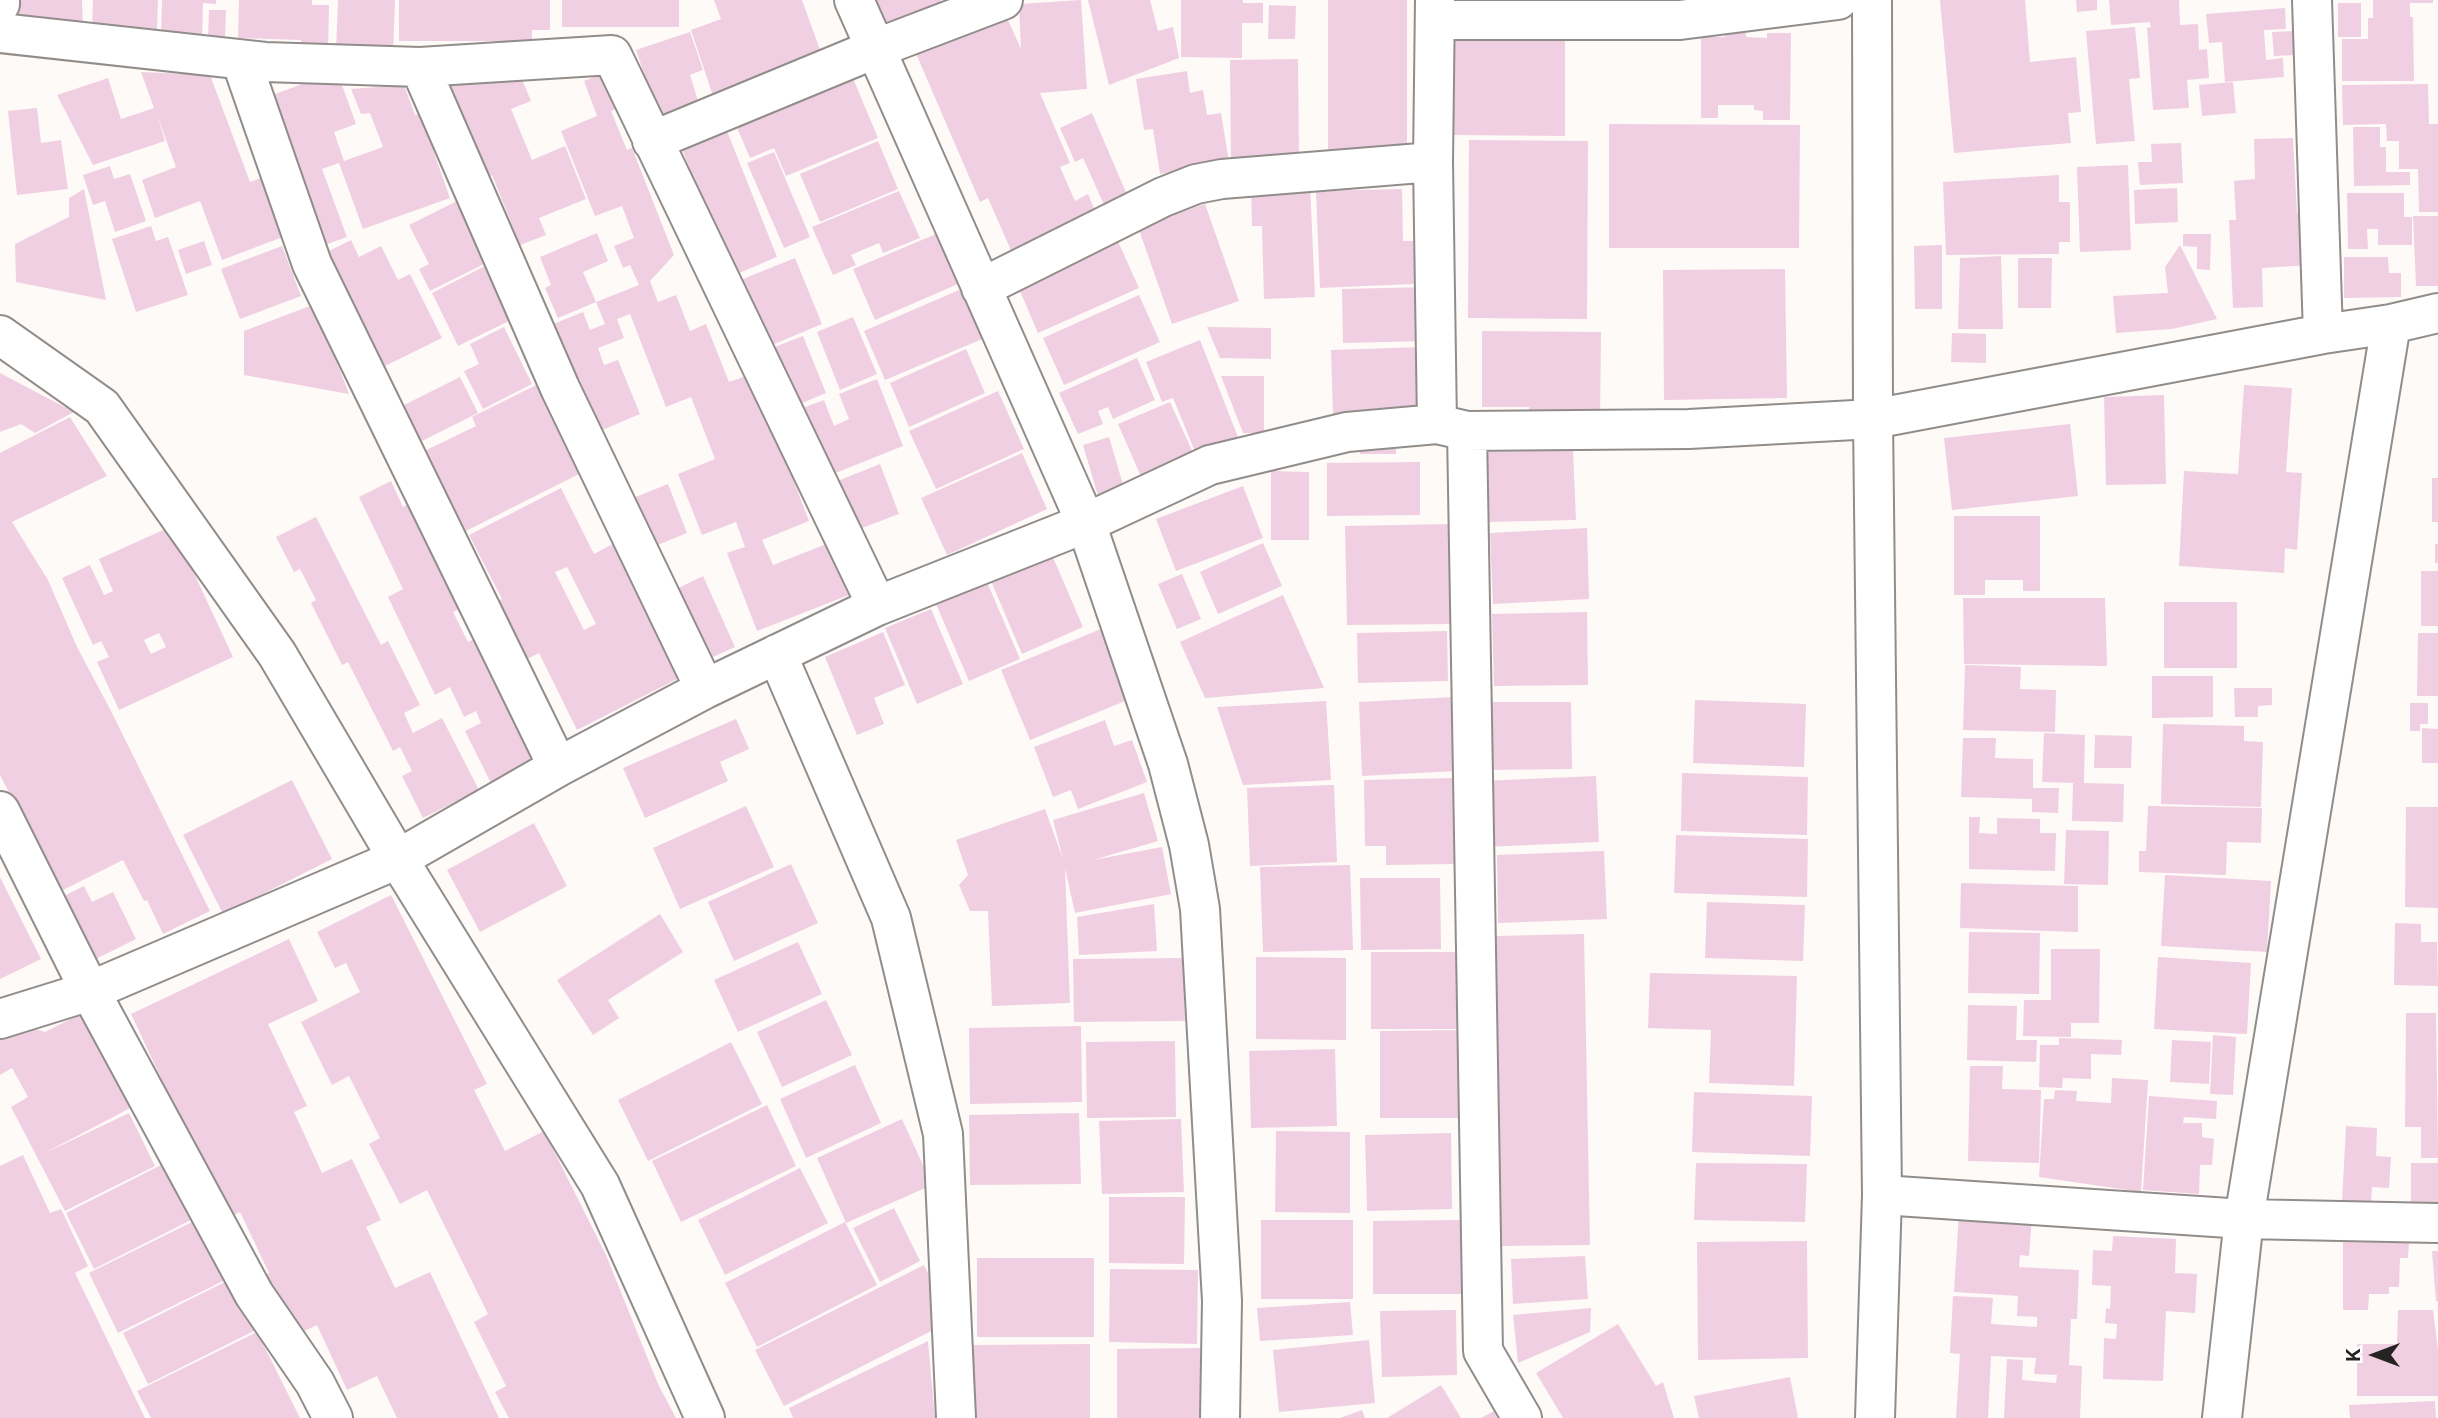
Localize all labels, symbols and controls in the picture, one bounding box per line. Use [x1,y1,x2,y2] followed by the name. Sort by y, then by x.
[2340,1320,2410,1390] north arrow
[2342,1348,2365,1362] text: K

